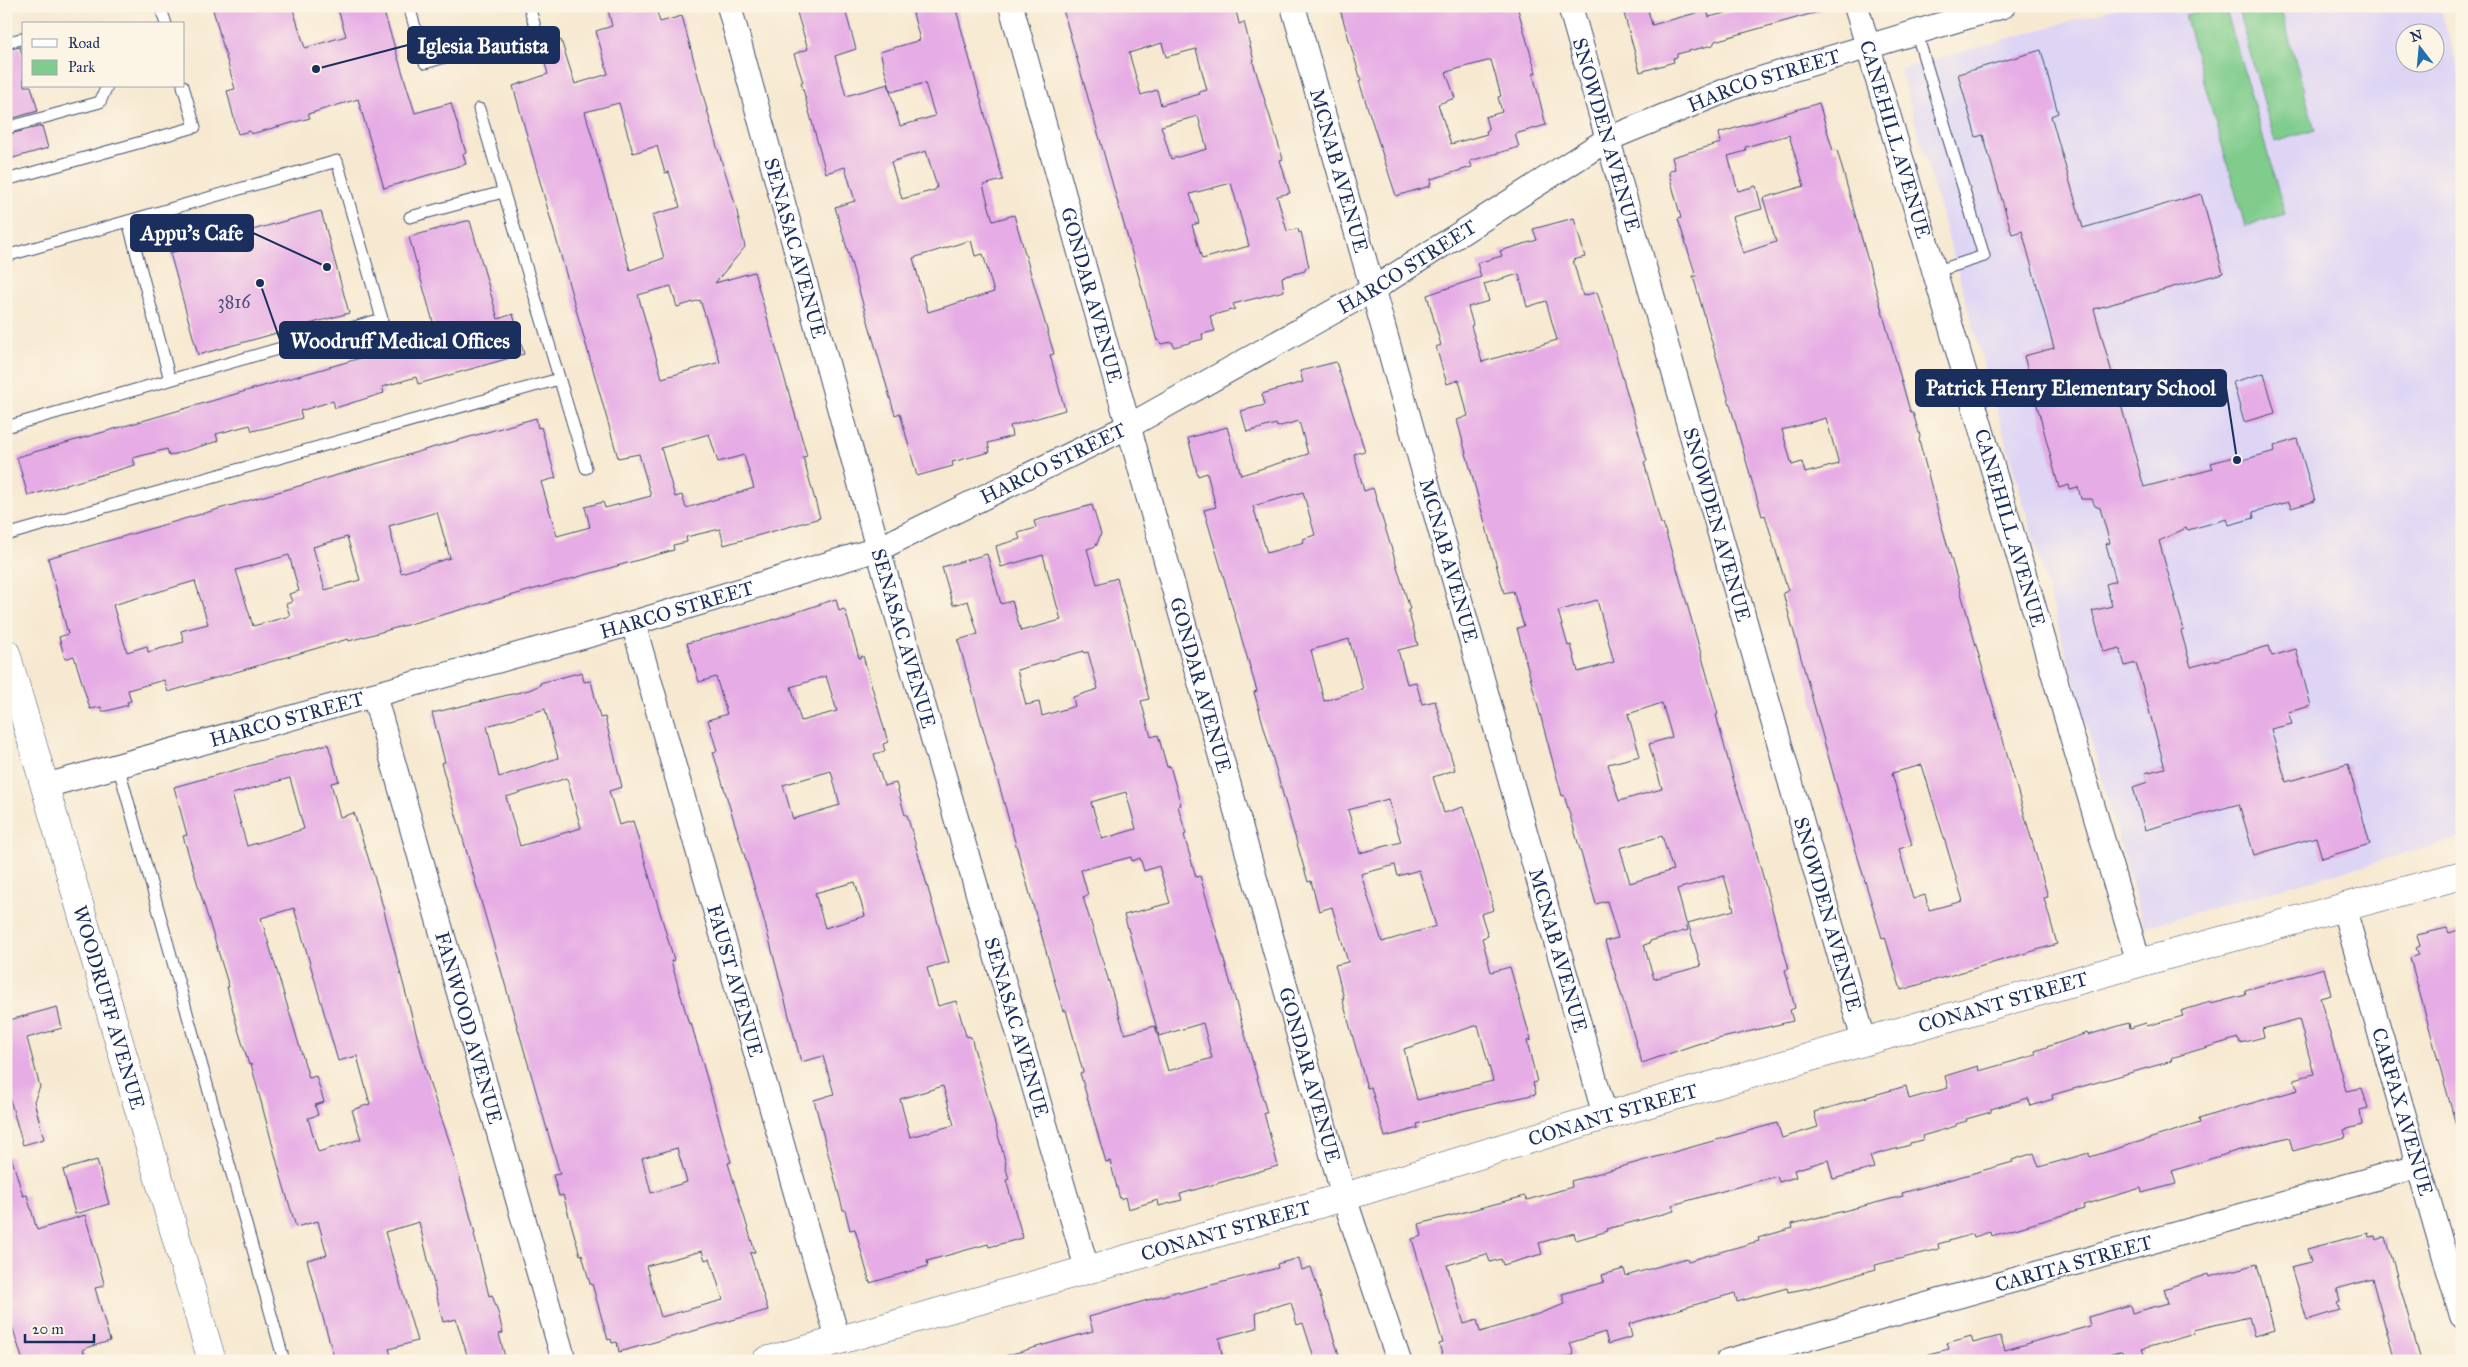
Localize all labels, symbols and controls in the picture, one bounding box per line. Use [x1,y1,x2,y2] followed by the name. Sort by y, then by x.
[22,22,185,88] legend
[2396,22,2446,72] north arrow
[2409,26,2425,46] text: N
[408,27,559,63] callout: Iglesia Bautista
[418,33,550,59] text: Iglesia Bautista
[68,34,100,52] text: Road
[1568,35,1646,235] street label: SNOWDEN AVENUE
[1855,37,1936,241] street label: CANEHILL AVENUE
[1684,44,1843,117] street label: HARCO STREET
[68,58,95,76] text: Park
[1305,86,1374,255] street label: MCNAB AVENUE
[759,155,832,341] street label: SENASAC AVENUE
[1056,204,1128,385] street label: GONDAR AVENUE
[1333,214,1481,319] street label: HARCO STREET
[131,215,253,251] callout: Appu's Cafe
[139,220,243,246] text: Appu's Cafe
[217,291,251,313] house number: 3816
[280,322,520,358] callout: Woodruff Medical Offices
[290,328,510,354] text: Woodruff Medical Offices
[1916,370,2226,406] callout: Patrick Henry Elementary School
[1926,375,2217,401] text: Patrick Henry Elementary School
[976,417,1130,509] street label: HARCO STREET
[1678,425,1756,624] street label: SNOWDEN AVENUE
[1970,426,2051,630] street label: CANEHILL AVENUE
[1414,476,1483,645] street label: MCNAB AVENUE
[866,546,941,731] street label: SENASAC AVENUE
[597,575,757,644] street label: HARCO STREET
[1165,594,1237,775] street label: GONDAR AVENUE
[207,686,367,752] street label: HARCO STREET
[1789,814,1867,1014] street label: SNOWDEN AVENUE
[1524,866,1593,1035] street label: MCNAB AVENUE
[68,902,150,1112] street label: WOODRUFF AVENUE
[702,902,768,1060] street label: FAUST AVENUE
[430,929,508,1127] street label: FANWOOD AVENUE
[979,935,1054,1120] street label: SENASAC AVENUE
[1915,966,2091,1038] street label: CONANT STREET
[1274,985,1346,1165] street label: GONDAR AVENUE
[2367,1025,2438,1199] street label: CARFAX AVENUE
[1525,1078,1701,1151] street label: CONANT STREET
[1138,1195,1314,1266] street label: CONANT STREET
[1992,1230,2155,1297] street label: CARITA STREET
[25,1312,94,1344] scale bar
[32,1320,64,1338] text: 20 m

